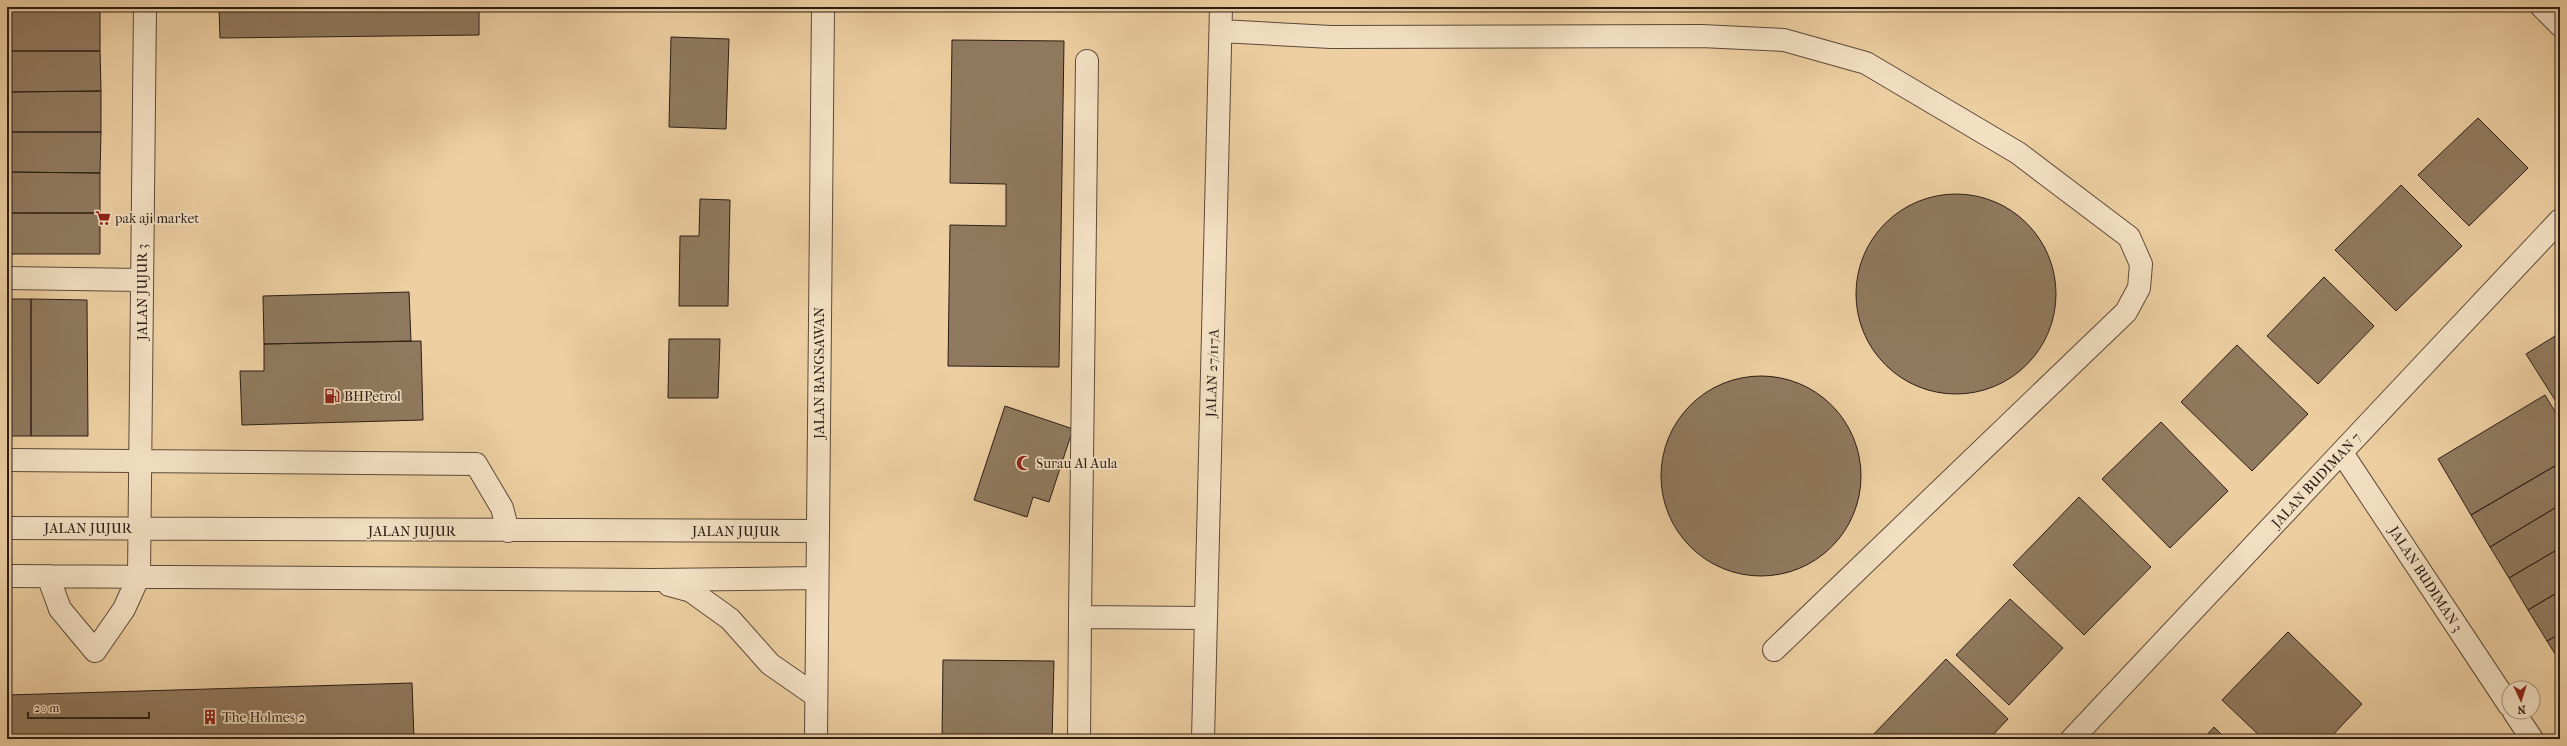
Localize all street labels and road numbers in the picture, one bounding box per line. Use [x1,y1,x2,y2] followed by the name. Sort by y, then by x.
[134,244,151,341] street label: JALAN JUJUR 3
[811,307,828,440] street label: JALAN BANGSAWAN
[1202,328,1223,419] street label: JALAN 27/117A
[2267,429,2365,532] street label: JALAN BUDIMAN 7
[43,520,133,537] street label: JALAN JUJUR
[2385,522,2466,635] street label: JALAN BUDIMAN 3
[367,523,457,540] street label: JALAN JUJUR
[691,523,781,540] street label: JALAN JUJUR

